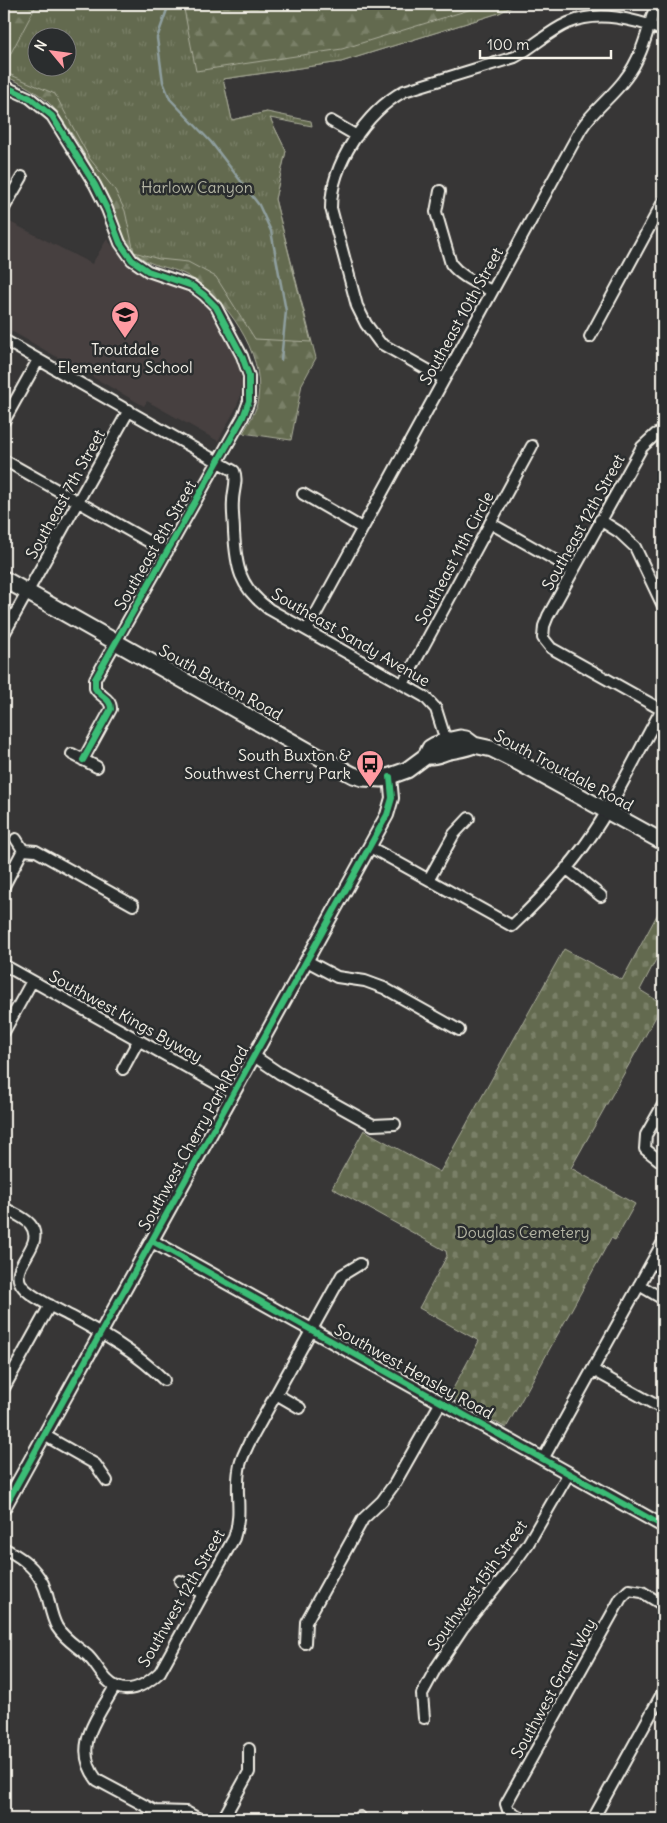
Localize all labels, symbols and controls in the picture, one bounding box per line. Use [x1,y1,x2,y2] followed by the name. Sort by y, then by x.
[28,28,78,78] north arrow
[480,28,611,60] scale bar
[487,35,529,54] text: 100 m
[30,37,51,54] text: N
[141,177,253,197] park label: Harlow Canyon
[415,243,507,388] street label: Southeast 10th Street
[110,300,140,339] school or university icon: Troutdale Elementary School
[57,339,193,377] place label: Troutdale Elementary School
[21,425,109,562] street label: Southeast 7th Street
[537,450,629,593] street label: Southeast 12th Street
[110,476,201,613] street label: Southeast 8th Street
[410,488,498,628] street label: Southeast 11th Circle
[268,584,434,690] street label: Southeast Sandy Avenue
[156,640,286,724] street label: South Buxton Road
[491,725,637,815] street label: South Troutdale Road
[184,745,351,783] place label: South Buxton & Southwest Cherry Park
[355,749,385,788] bus stop icon: South Buxton & Southwest Cherry Park
[46,965,206,1067] street label: Southwest Kings Byway
[134,1042,252,1234] street label: Southwest Cherry Park Road
[456,1222,590,1242] park label: Douglas Cemetery
[331,1319,497,1423] street label: Southwest Hensley Road
[423,1515,531,1654] street label: Southwest 15th Street
[133,1525,229,1670] street label: Southwest 12th Street
[506,1615,600,1761] street label: Southwest Grant Way

